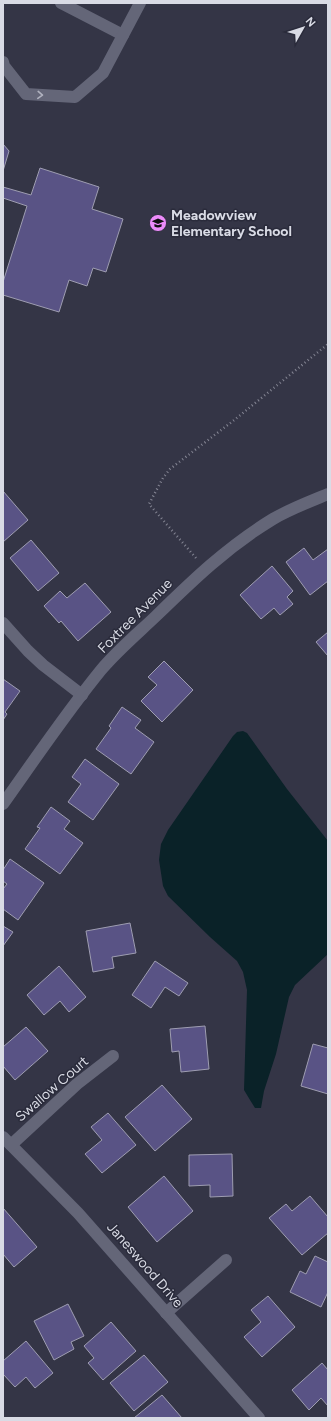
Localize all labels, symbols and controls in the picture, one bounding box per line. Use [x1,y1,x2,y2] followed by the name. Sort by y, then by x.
[283,8,323,48] north arrow
[303,15,318,29] text: N
[37,91,43,99] one-way arrow
[171,207,292,240] place label: Meadowview Elementary School
[148,213,168,233] school or university icon: Meadowview Elementary School
[94,575,176,657] street label: Foxtree Avenue
[12,1053,92,1125] street label: Swallow Court
[103,1219,187,1311] street label: Janeswood Drive

